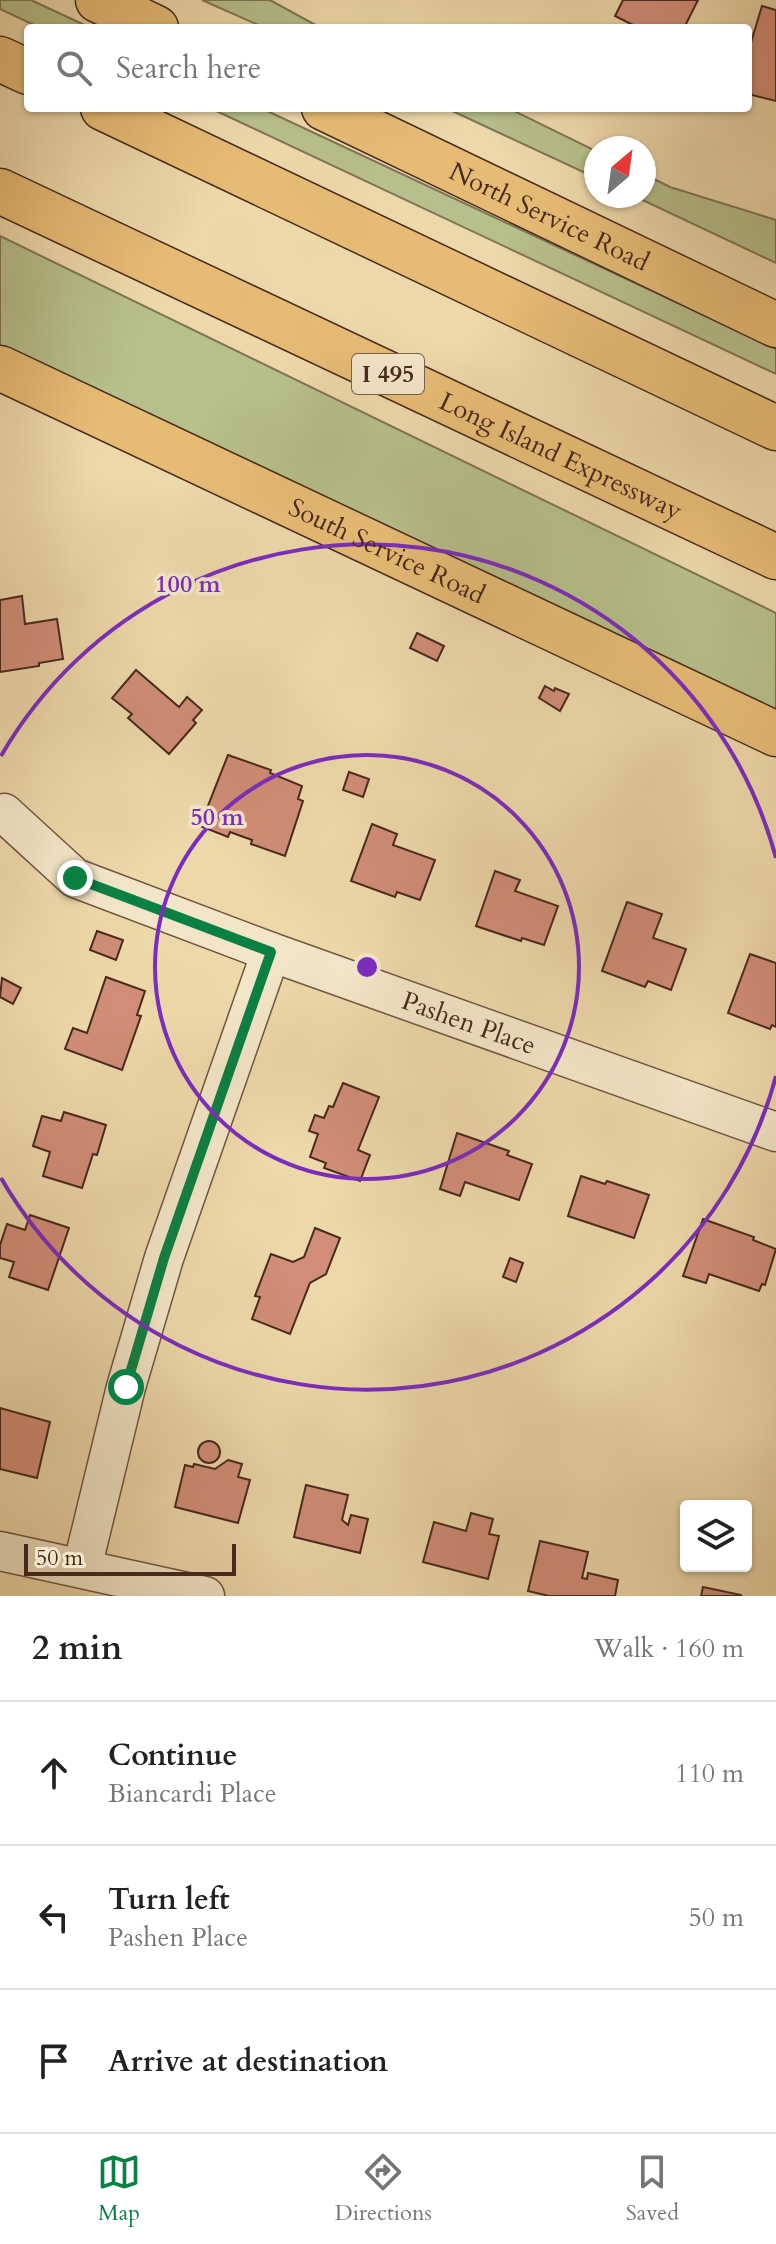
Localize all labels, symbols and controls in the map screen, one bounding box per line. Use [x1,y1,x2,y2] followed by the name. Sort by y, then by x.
[24,24,752,112] search box
[52,46,96,90] icon: search
[116,48,261,89] text: Search here
[584,136,656,208] north arrow
[443,154,655,280] street label: North Service Road
[352,354,424,394] road number: I 495
[433,384,688,528] street label: Long Island Expressway
[283,490,491,612] street label: South Service Road
[155,568,222,601] text: 100 m
[190,801,244,834] text: 50 m
[57,860,93,896] route end
[353,953,381,981] centre of rings
[397,983,541,1063] street label: Pashen Place
[108,1369,144,1405] route start
[680,1500,752,1572] map controls
[680,1500,752,1572] button: layers
[24,1540,236,1576] scale bar
[36,1543,83,1573] text: 50 m
[32,1625,123,1671] text: 2 min
[594,1631,744,1666] text: Walk · 160 m
[108,1735,237,1776] text: Continue
[32,1751,76,1795] icon: ahead
[675,1756,744,1791] text: 110 m
[108,1776,277,1811] text: Biancardi Place
[108,1879,230,1920] text: Turn left
[32,1895,76,1939] icon: left
[688,1900,744,1935] text: 50 m
[108,1920,248,1955] text: Pashen Place
[32,2039,76,2083] icon: arrive
[108,2041,388,2082] text: Arrive at destination
[97,2150,141,2228] tab: Map
[335,2150,432,2228] tab: Directions
[626,2150,679,2228] tab: Saved

